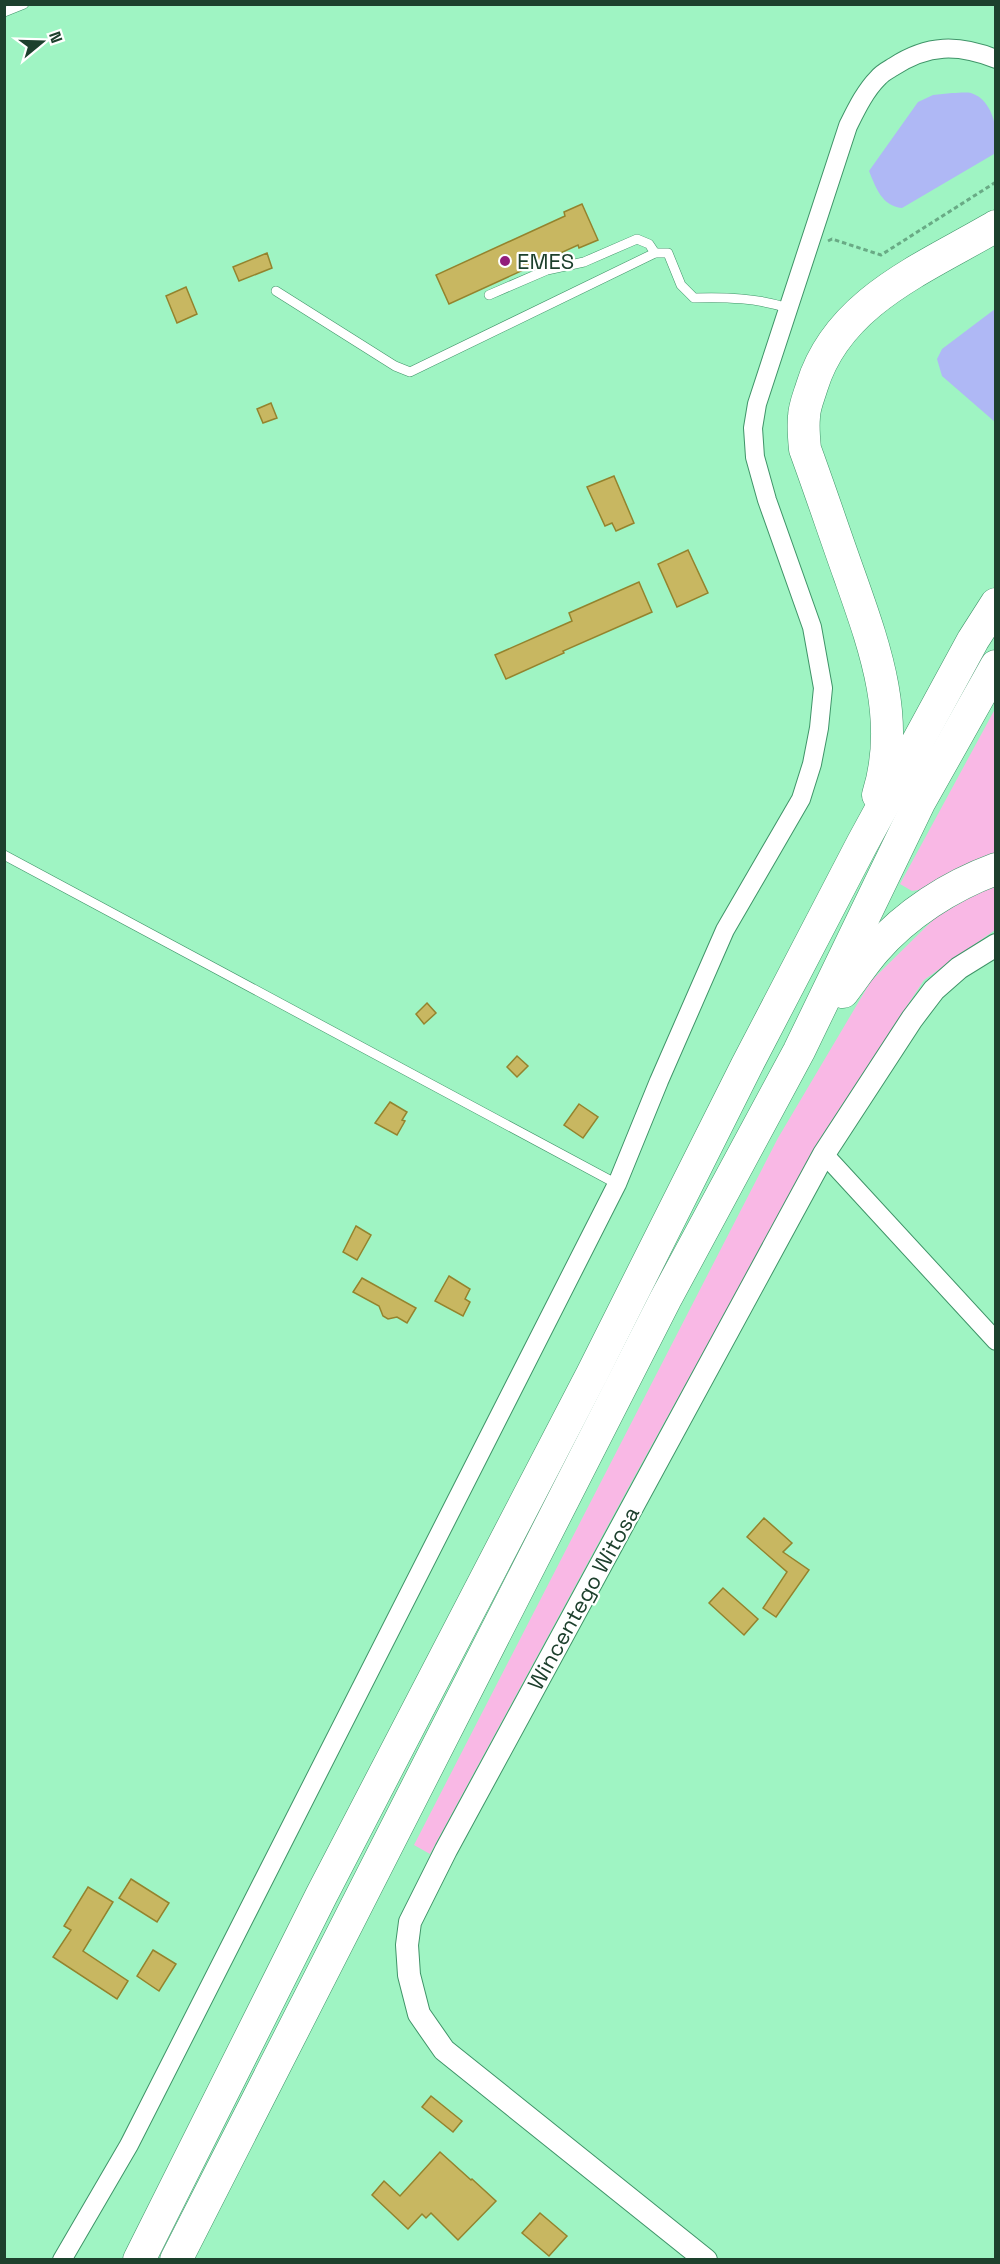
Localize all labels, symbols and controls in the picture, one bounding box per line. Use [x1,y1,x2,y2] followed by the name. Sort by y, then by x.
[12,12,72,72] north arrow
[44,29,67,46] text: N
[517,247,574,275] place label: EMES
[498,254,512,268] marker: EMES
[521,1501,645,1695] street label: Wincentego Witosa

